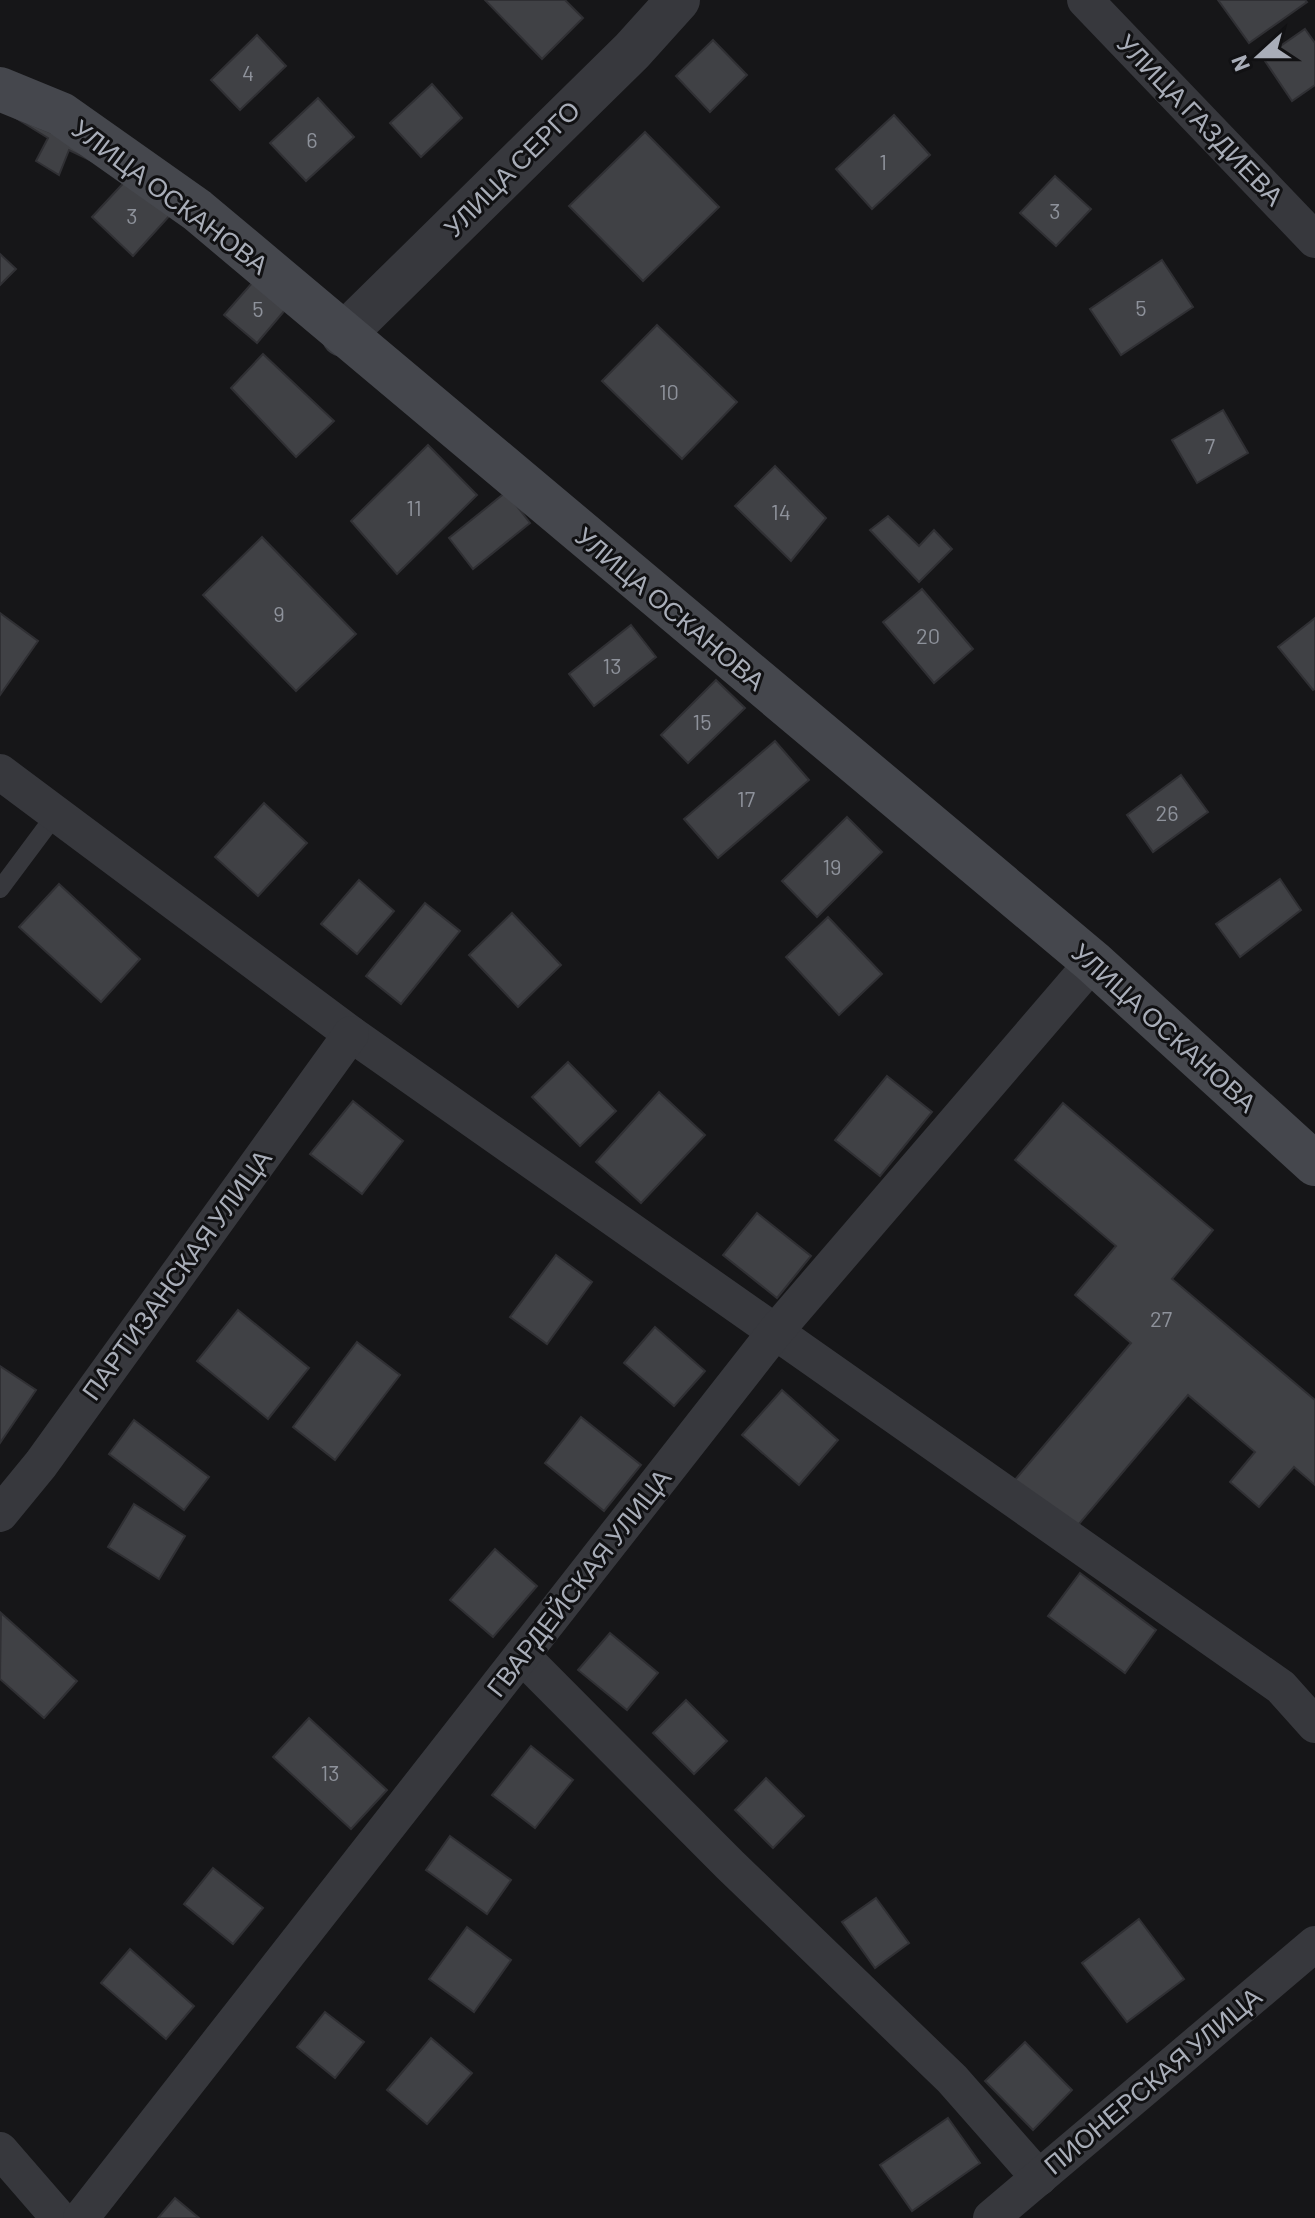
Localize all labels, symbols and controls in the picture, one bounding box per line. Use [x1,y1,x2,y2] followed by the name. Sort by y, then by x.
[1219,16,1299,96] north arrow
[1112,27,1291,211] street label: УЛИЦА ГАЗДИЕВА
[1225,52,1254,75] text: N
[242,59,254,85] house number: 4
[437,94,585,242] street label: УЛИЦА СЕРГО
[67,112,276,280] street label: УЛИЦА ОСКАНОВА
[306,126,318,152] house number: 6
[879,148,887,174] house number: 1
[1049,197,1061,223] house number: 3
[126,202,138,228] house number: 3
[1135,294,1147,320] house number: 5
[252,295,264,321] house number: 5
[659,378,679,404] house number: 10
[1205,432,1215,458] house number: 7
[406,494,422,520] house number: 11
[771,498,791,524] house number: 14
[570,520,772,696] street label: УЛИЦА ОСКАНОВА
[273,600,285,626] house number: 9
[916,622,940,648] house number: 20
[602,652,622,678] house number: 13
[692,708,712,734] house number: 15
[737,785,755,811] house number: 17
[1155,799,1179,825] house number: 26
[822,853,842,879] house number: 19
[1066,936,1264,1118] street label: УЛИЦА ОСКАНОВА
[75,1142,277,1405] street label: ПАРТИЗАНСКАЯ УЛИЦА
[1150,1305,1172,1331] house number: 27
[479,1462,677,1702] street label: ГВАРДЕЙСКАЯ УЛИЦА
[320,1759,340,1785] house number: 13
[1037,1980,1267,2180] street label: ПИОНЕРСКАЯ УЛИЦА

